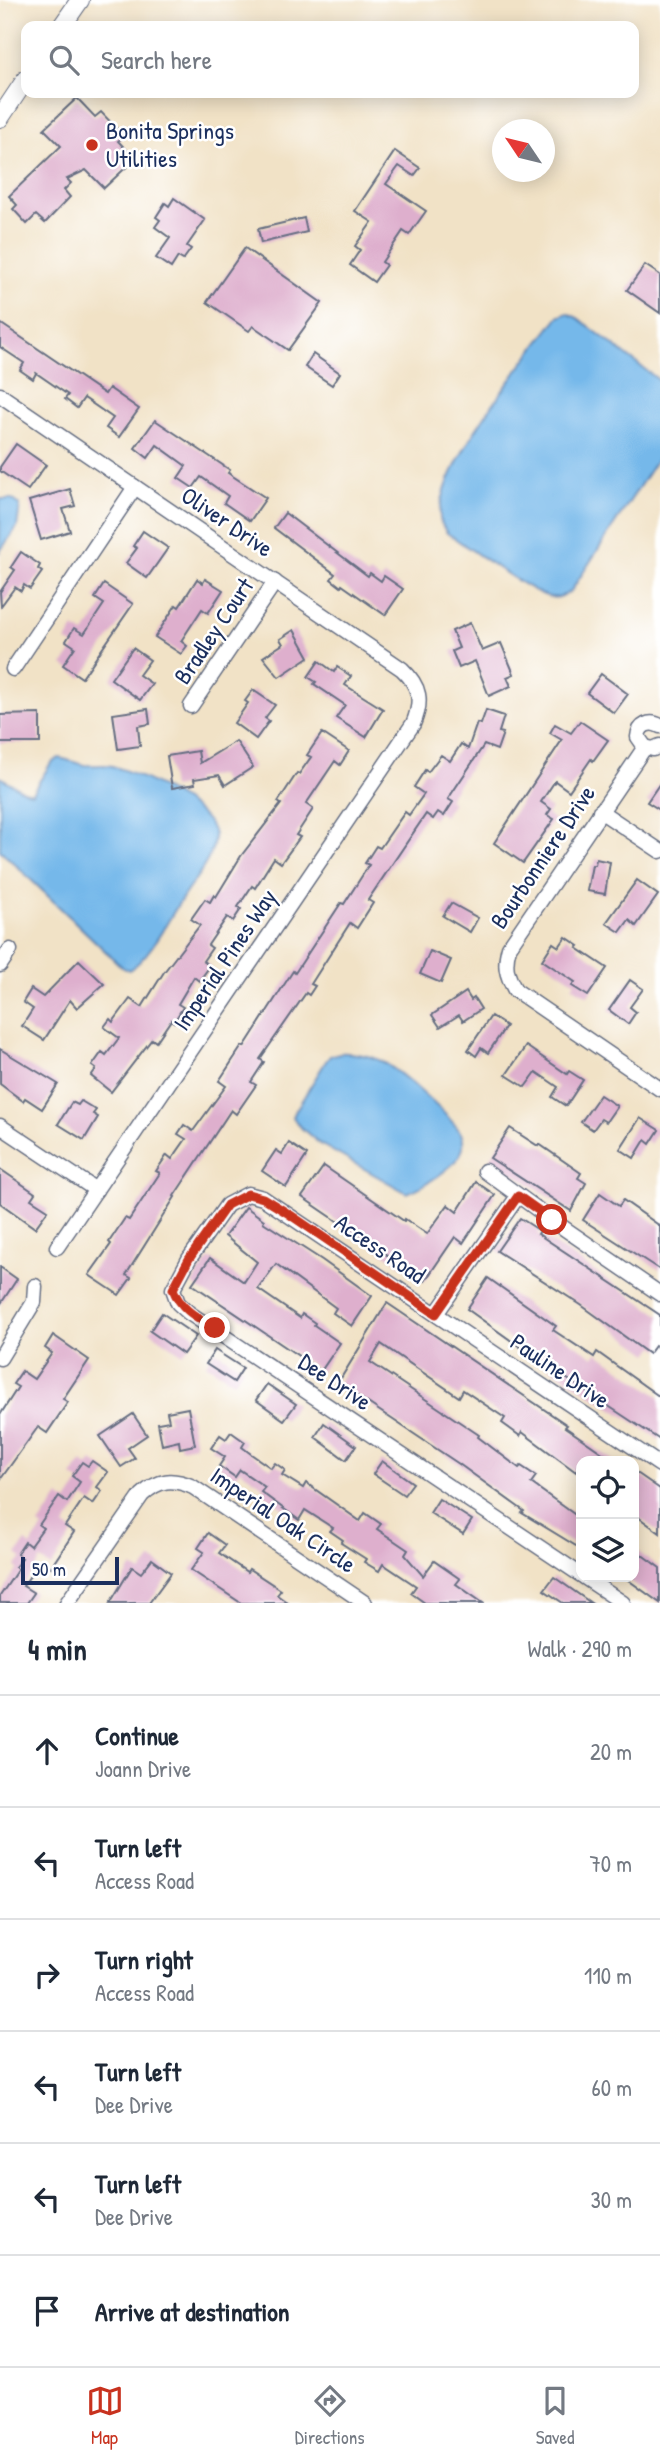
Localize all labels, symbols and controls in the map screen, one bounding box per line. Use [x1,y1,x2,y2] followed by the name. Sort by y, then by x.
[21,21,639,98] search box
[45,41,83,79] icon: search
[101,42,212,77] text: Search here
[106,114,234,174] place label: Bonita Springs Utilities
[492,119,555,182] north arrow
[84,137,100,153] marker: Bonita Springs Utilities
[175,479,280,564] street label: Oliver Drive
[166,570,261,690] street label: Bradley Court
[482,778,602,934] street label: Bourbonniere Drive
[165,882,283,1036] street label: Imperial Pines Way
[536,1204,567,1235] route start
[329,1206,432,1290] street label: Access Road
[199,1312,230,1343] route end
[505,1325,617,1415] street label: Pauline Drive
[293,1345,379,1417] street label: Dee Drive
[576,1456,639,1582] map controls
[576,1456,639,1519] button: locate
[205,1459,363,1580] street label: Imperial Oak Circle
[576,1519,639,1582] button: layers
[21,1554,119,1586] scale bar
[32,1556,66,1582] text: 50 m
[28,1629,87,1669] text: 4 min
[528,1633,632,1664] text: Walk · 290 m
[95,1718,179,1753] text: Continue
[28,1732,66,1770] icon: ahead
[590,1736,632,1767] text: 20 m
[95,1753,191,1784] text: Joann Drive
[95,1830,181,1865] text: Turn left
[28,1844,66,1882] icon: left
[589,1848,632,1879] text: 70 m
[95,1865,194,1896] text: Access Road
[95,1942,193,1977] text: Turn right
[28,1956,66,1994] icon: right
[584,1960,632,1991] text: 110 m
[95,1977,194,2008] text: Access Road
[95,2054,181,2089] text: Turn left
[28,2068,66,2106] icon: left
[592,2072,632,2103] text: 60 m
[95,2089,173,2120] text: Dee Drive
[95,2166,181,2201] text: Turn left
[28,2180,66,2218] icon: left
[590,2184,632,2215] text: 30 m
[95,2201,173,2232] text: Dee Drive
[28,2292,66,2330] icon: arrive
[95,2294,290,2329] text: Arrive at destination
[86,2382,124,2450] tab: Map
[295,2382,365,2450] tab: Directions
[536,2382,574,2450] tab: Saved

